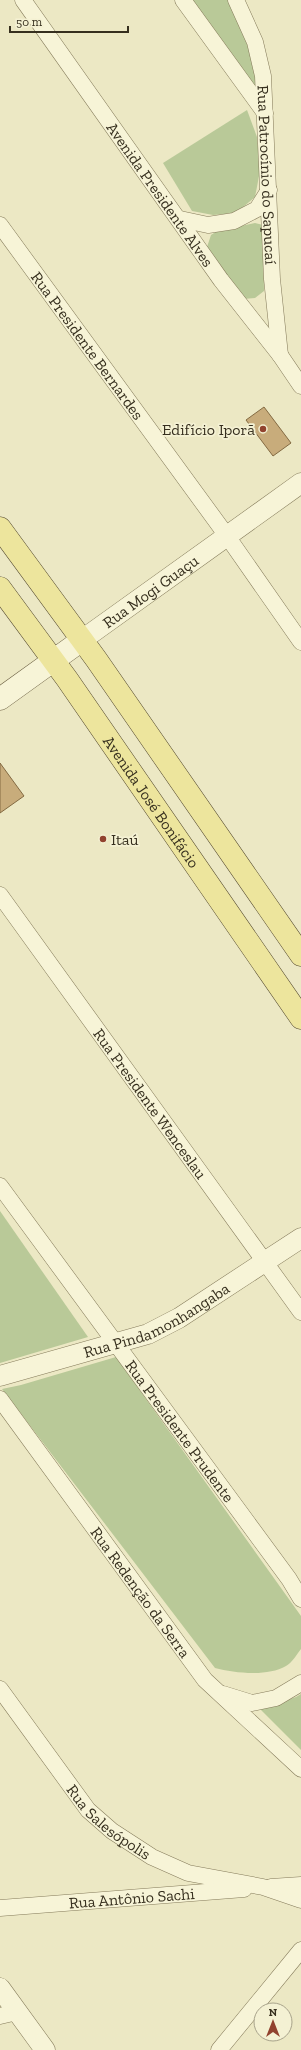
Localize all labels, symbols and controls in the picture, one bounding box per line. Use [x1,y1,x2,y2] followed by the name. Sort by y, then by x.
[10,8,128,34] scale bar
[16,15,43,29] text: 50 m
[253,85,280,266] street label: Rua Patrocínio do Sapucaí
[102,119,218,271] street label: Avenida Presidente Alves
[27,268,148,423] street label: Rua Presidente Bernardes
[162,420,255,439] place label: Edifício Iporã
[258,424,268,434] marker: Edifício Iporã
[99,551,202,632] street label: Rua Mogi Guaçu
[99,732,203,872] street label: Avenida José Bonifácio
[111,830,139,849] place label: Itaú
[98,834,108,844] marker: Itaú
[89,1025,211,1183] street label: Rua Presidente Wenceslau
[81,1279,233,1362] street label: Rua Pindamonhangaba
[121,1356,238,1506] street label: Rua Presidente Prudente
[86,1523,195,1662] street label: Rua Redenção da Serra
[62,1781,154,1864] street label: Rua Salesópolis
[68,1884,196,1913] street label: Rua Antônio Sachi
[253,2002,293,2042] north arrow
[269,2006,278,2019] text: N

